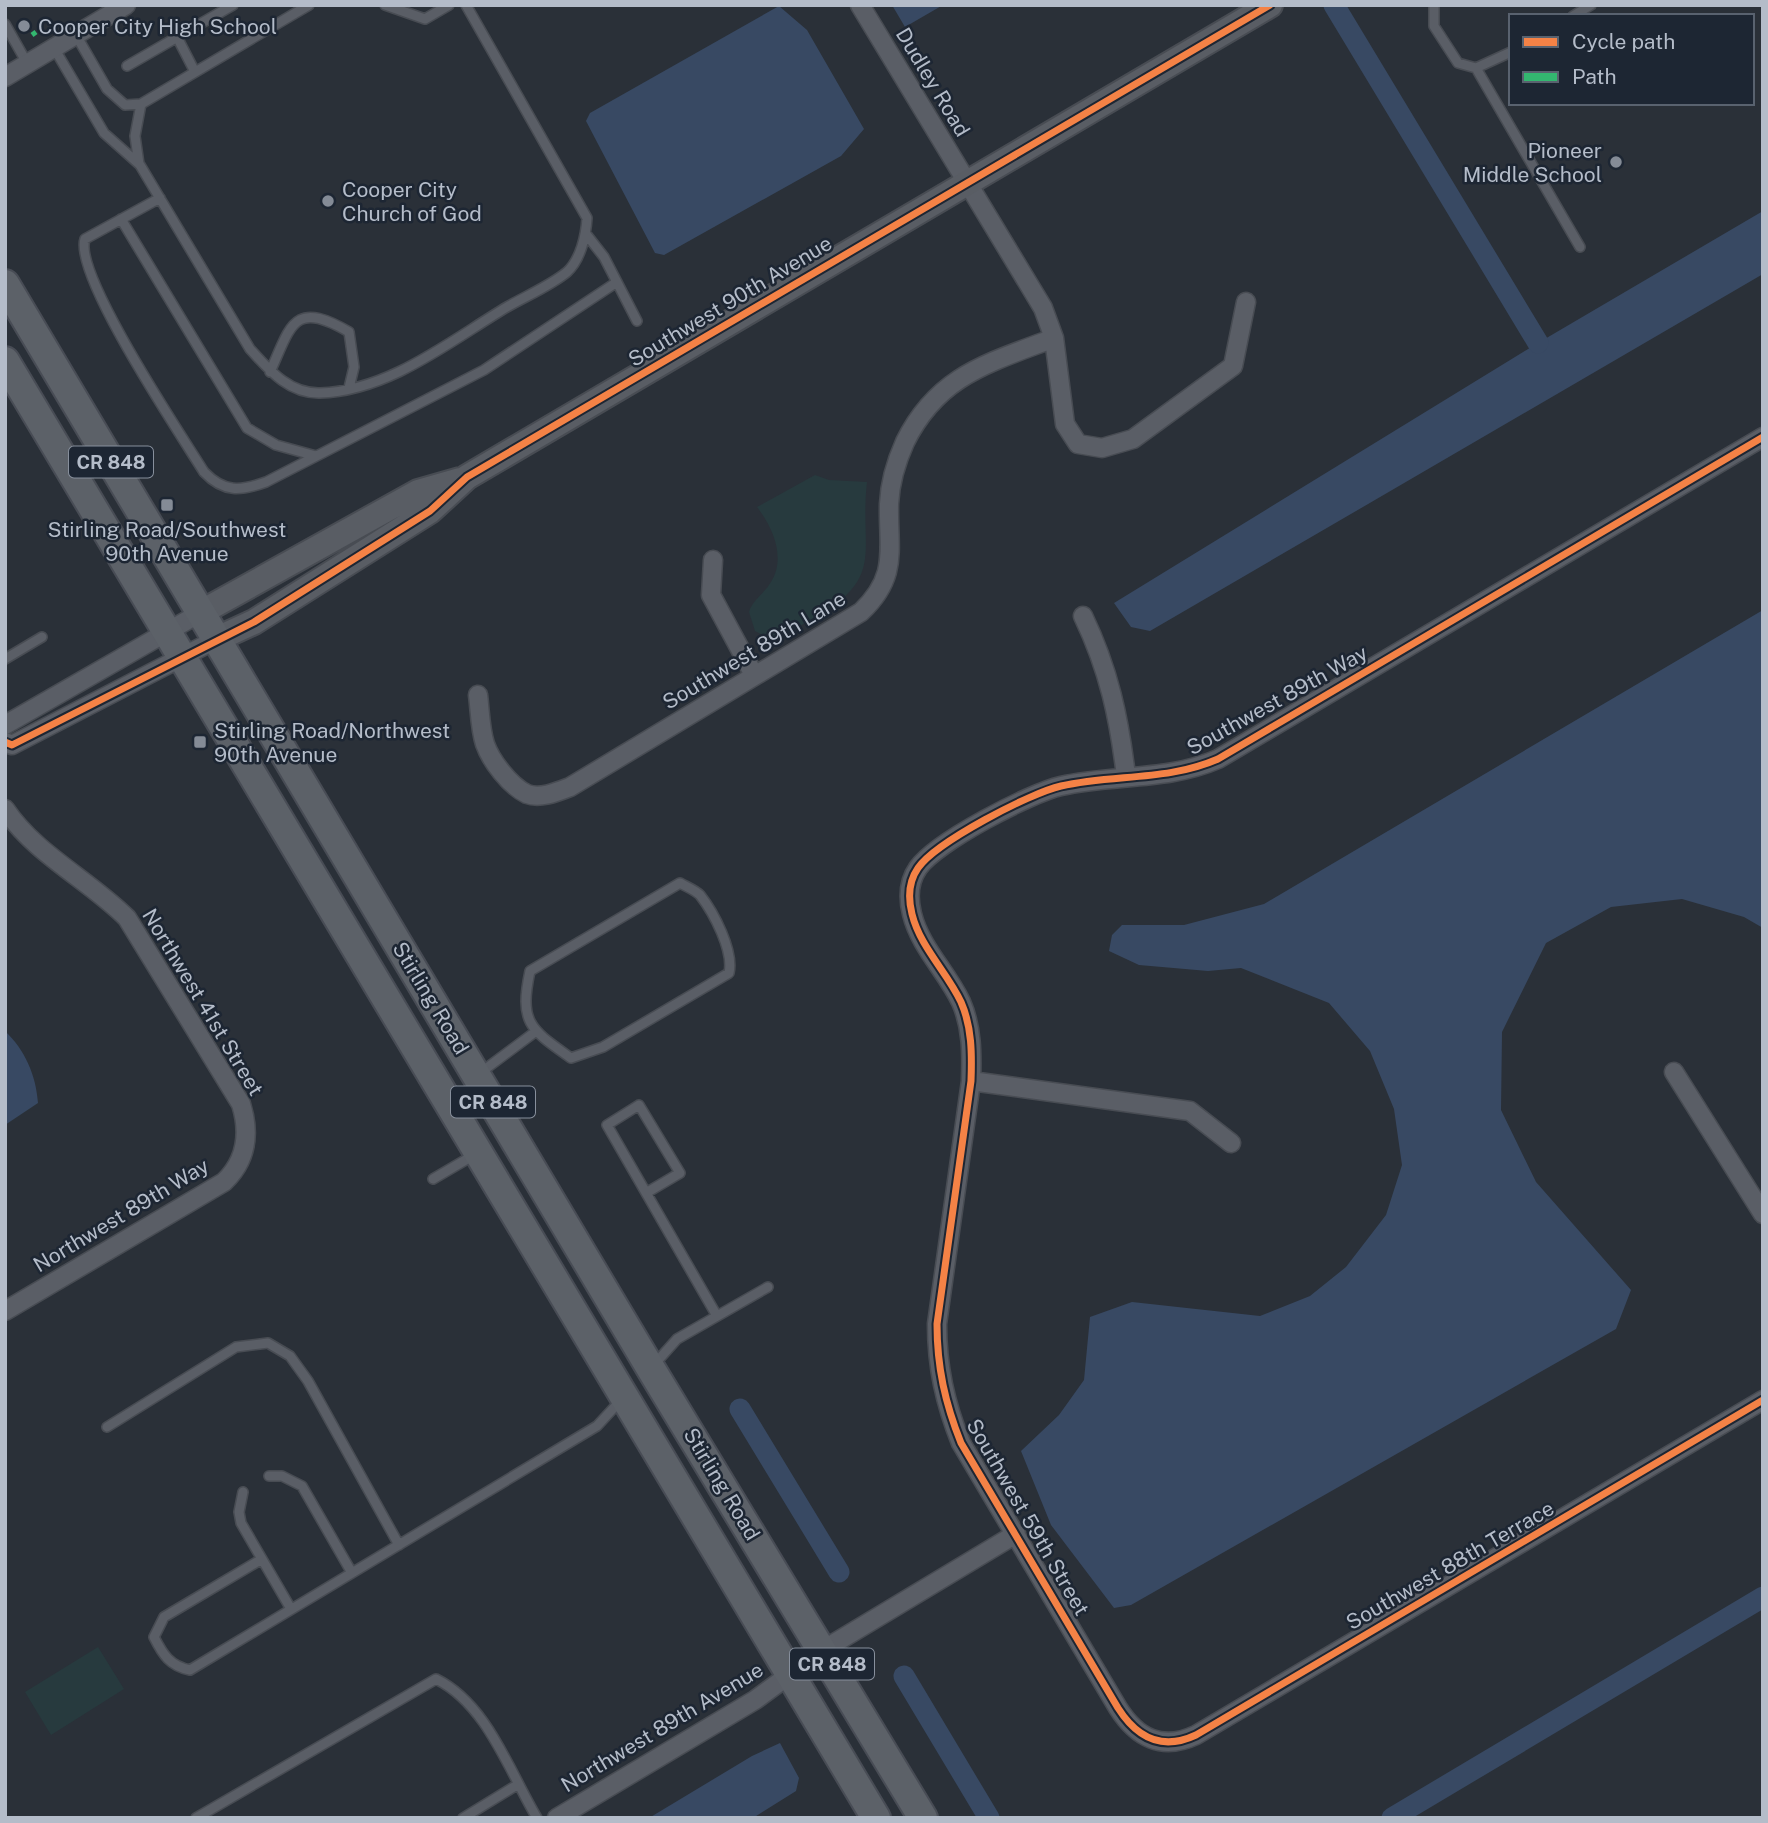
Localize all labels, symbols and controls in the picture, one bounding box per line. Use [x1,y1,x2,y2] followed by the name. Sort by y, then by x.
[38,14,277,39] place label: Cooper City High School
[1509,14,1754,105] legend
[16,18,32,34] marker: Cooper City High School
[891,23,975,141] street label: Dudley Road
[1572,29,1675,54] text: Cycle path
[1572,64,1617,89] text: Path
[1463,138,1602,187] place label: Pioneer Middle School
[1608,154,1624,170] marker: Pioneer Middle School
[342,177,482,226] place label: Cooper City Church of God
[320,193,336,209] marker: Cooper City Church of God
[624,230,836,372] street label: Southwest 90th Avenue
[69,446,153,477] road number: CR 848
[159,497,175,513] marker: Stirling Road/Southwest 90th Avenue
[48,517,286,566] place label: Stirling Road/Southwest 90th Avenue
[658,585,850,715] street label: Southwest 89th Lane
[1182,640,1372,760] street label: Southwest 89th Way
[214,718,450,767] place label: Stirling Road/Northwest 90th Avenue
[192,734,208,750] marker: Stirling Road/Northwest 90th Avenue
[137,904,269,1100] street label: Northwest 41st Street
[388,937,474,1059] street label: Stirling Road
[451,1086,535,1118] road number: CR 848
[29,1153,213,1277] street label: Northwest 89th Way
[961,1414,1095,1620] street label: Southwest 59th Street
[679,1423,765,1545] street label: Stirling Road
[1342,1495,1558,1635] street label: Southwest 88th Terrace
[790,1648,874,1680] road number: CR 848
[557,1657,767,1797] street label: Northwest 89th Avenue

